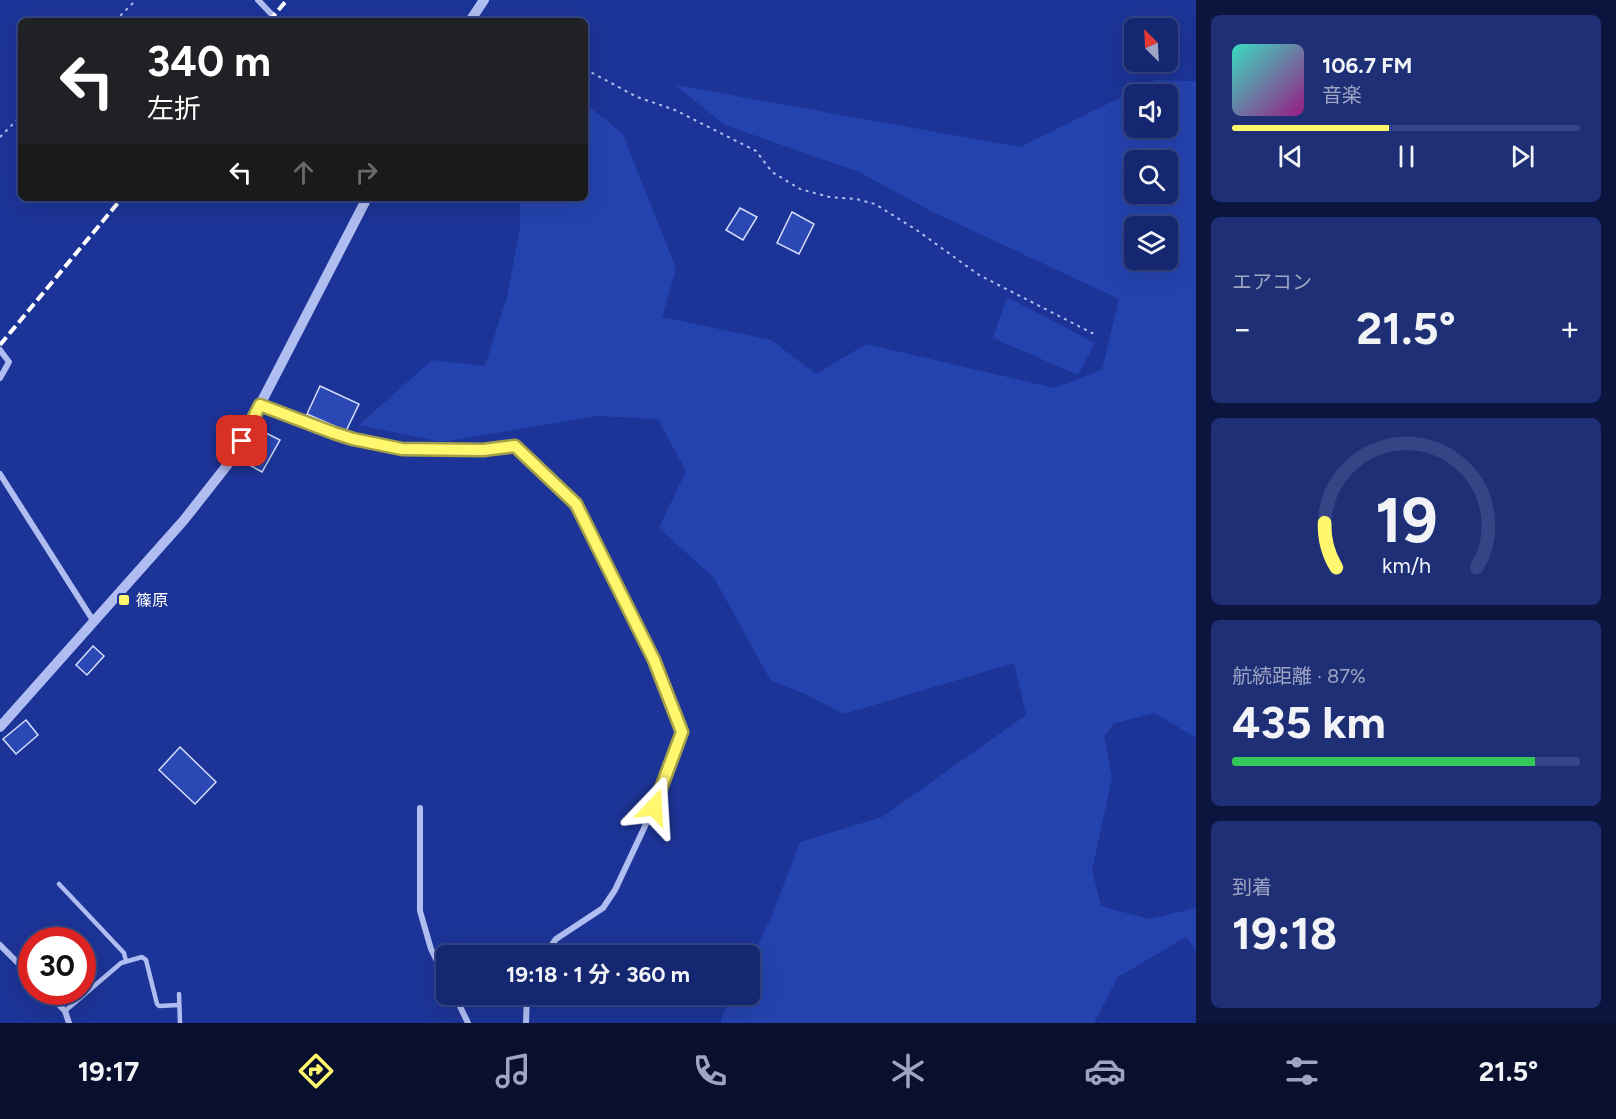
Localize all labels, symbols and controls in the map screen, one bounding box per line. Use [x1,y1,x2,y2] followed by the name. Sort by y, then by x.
[1124,18,1178,72] north arrow
[1124,18,1178,270] map controls
[147,36,271,87] text: 340 m
[48,42,126,120] icon: left
[1322,52,1412,79] text: 106.7 FM
[1322,83,1362,107] text: 音楽
[1124,84,1178,138] button: sound
[147,92,201,125] text: 左折
[1274,140,1307,173] icon: previous
[1390,140,1423,173] icon: pause
[1506,140,1539,173] icon: next
[1124,150,1178,204] button: search
[224,156,257,189] icon: left
[287,156,320,189] icon: ahead
[350,156,383,189] icon: right
[1124,216,1178,270] button: layers
[1232,270,1312,294] text: エアコン
[1356,301,1456,355] text: 21.5°
[1232,309,1253,348] text: −
[1559,309,1580,348] text: +
[216,415,267,466] pin
[225,424,258,457] icon: arrive
[1375,484,1437,559] text: 19
[1382,554,1430,579] text: km/h
[136,591,168,610] place label: 篠原
[117,593,131,607] marker: 篠原
[1232,664,1366,688] text: 航続距離 · 87%
[1232,695,1386,749] text: 435 km
[622,775,686,839] position arrow
[1232,875,1272,899] text: 到着
[1232,906,1337,960] text: 19:18
[18,927,96,1005] speed limit sign: 30
[506,961,690,988] text: 19:18 · 1 分 · 360 m
[295,1050,337,1092] icon: directions
[492,1050,534,1092] icon: music
[689,1050,731,1092] icon: phone
[887,1050,929,1092] icon: climate
[1084,1050,1126,1092] icon: car
[1281,1050,1323,1092] icon: filters
[78,1055,139,1088] text: 19:17
[1479,1055,1538,1088] text: 21.5°

